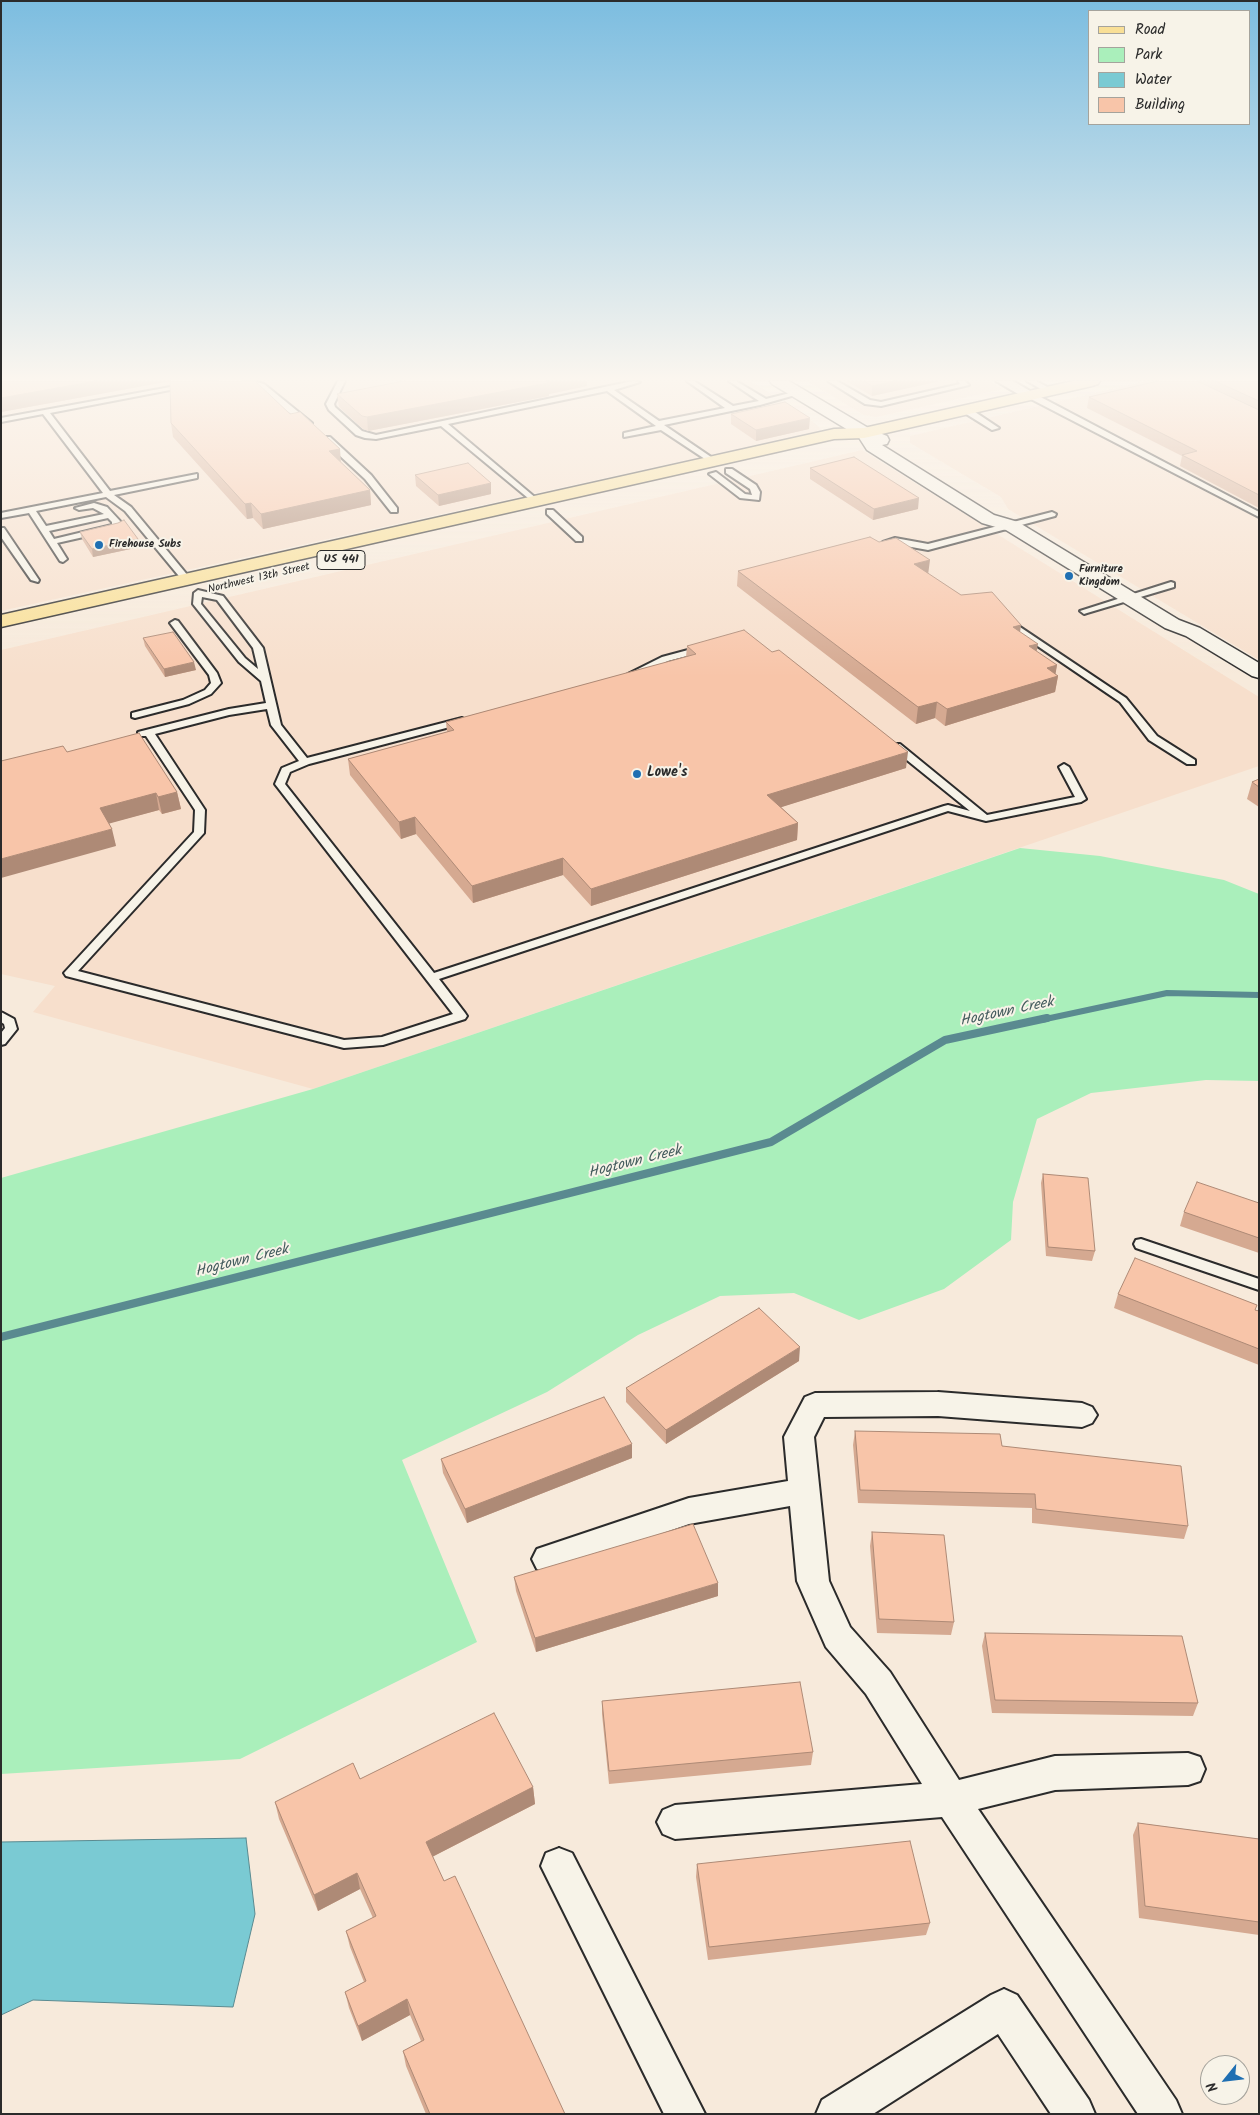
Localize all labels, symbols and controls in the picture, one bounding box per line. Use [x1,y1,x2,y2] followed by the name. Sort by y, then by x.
[1088,10,1250,125] legend
[1135,18,1165,42] text: Road
[1135,43,1162,67] text: Park
[1135,68,1171,92] text: Water
[1135,93,1185,117] text: Building
[109,538,181,552] place label: Firehouse Subs
[93,539,105,551] marker: Firehouse Subs
[317,550,365,570] road number: US 441
[207,561,311,597] street label: Northwest 13th Street
[1079,563,1123,589] place label: Furniture Kingdom
[1063,570,1075,582] marker: Furniture Kingdom
[647,766,687,782] place label: Lowe's
[631,768,643,780] marker: Lowe's
[959,994,1055,1032] water label: Hogtown Creek
[587,1143,683,1183] water label: Hogtown Creek
[194,1242,290,1282] water label: Hogtown Creek
[1200,2055,1250,2105] north arrow
[1201,2078,1225,2096] text: N

